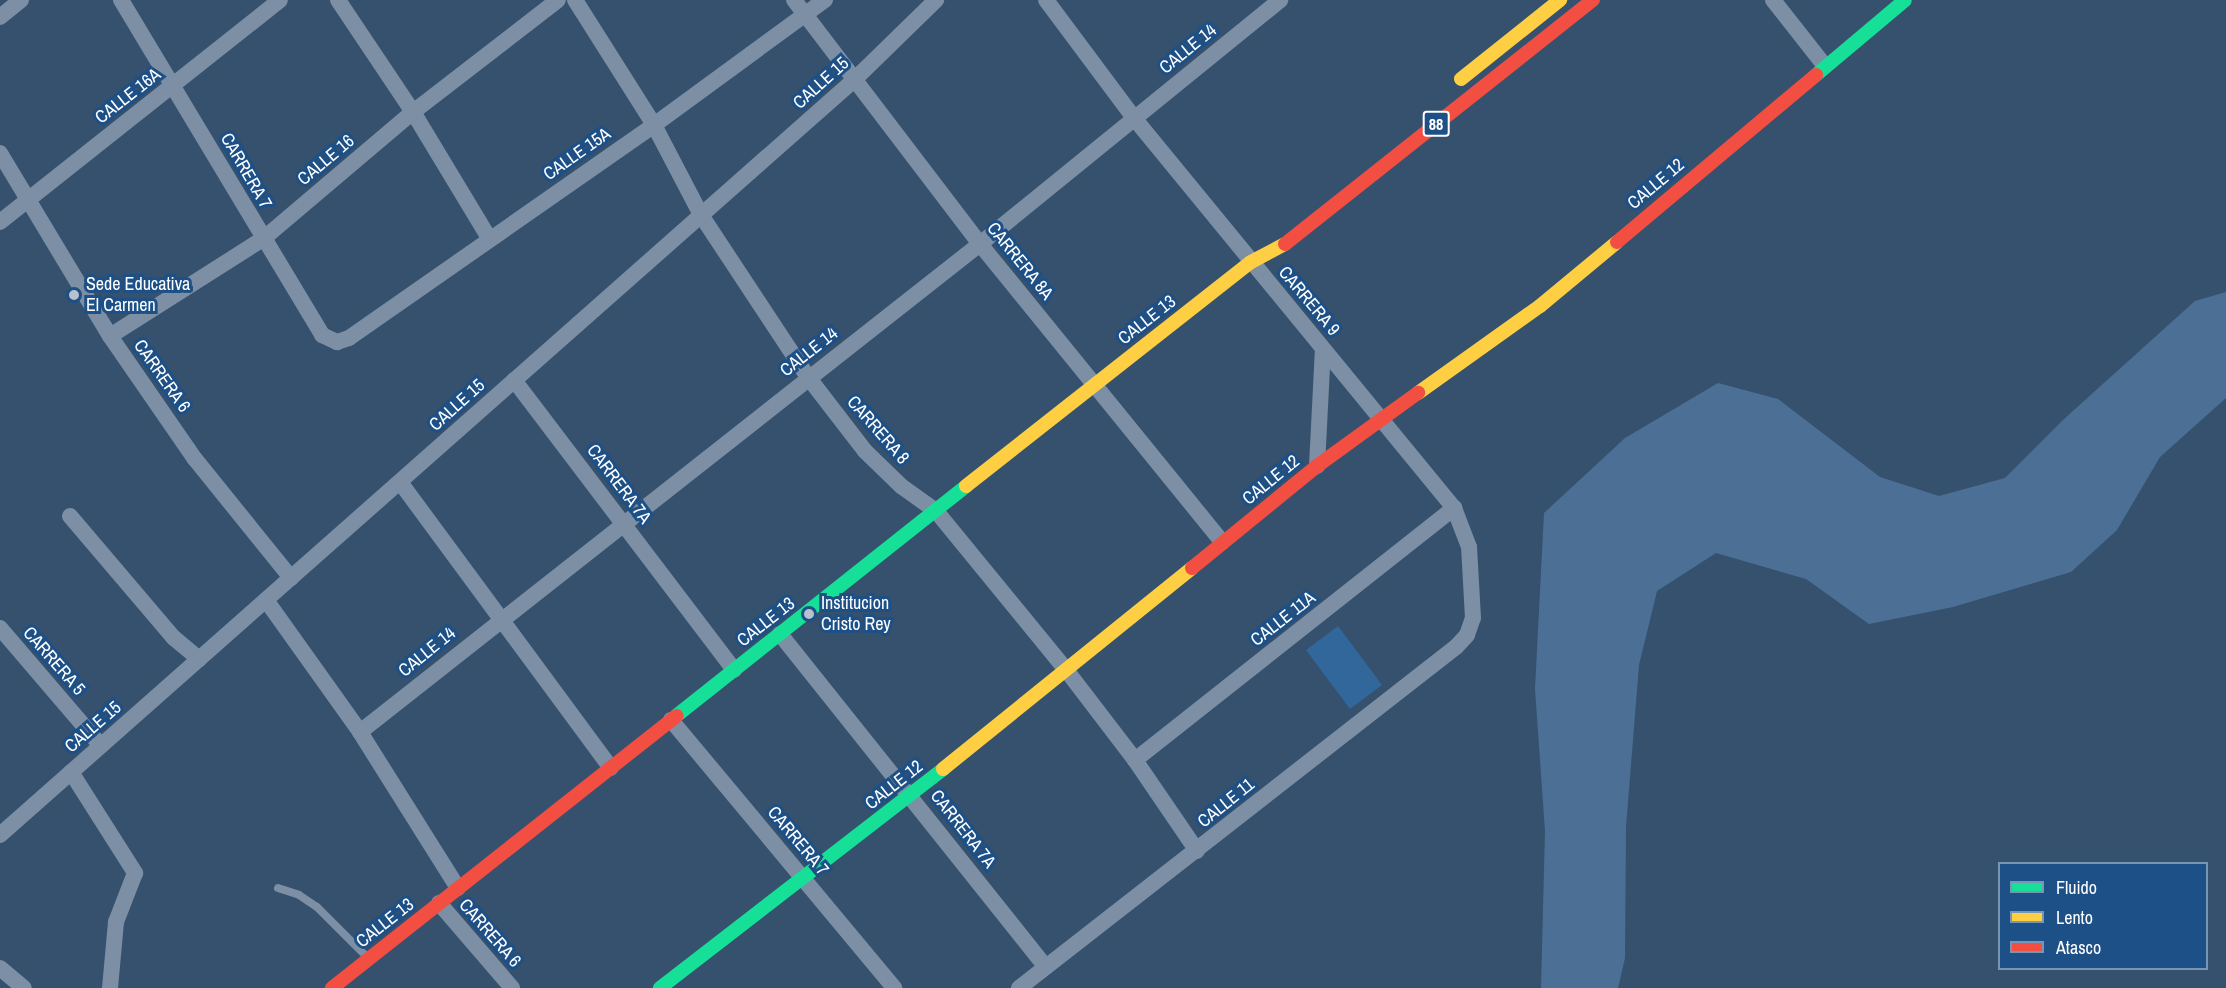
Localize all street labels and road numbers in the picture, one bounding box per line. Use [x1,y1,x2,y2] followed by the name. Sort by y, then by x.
[1155,19,1221,79] street label: CALLE 14
[789,52,853,114] street label: CALLE 15
[91,64,165,128] street label: CALLE 16A
[1422,111,1450,137] road number: 88
[539,123,615,185] street label: CALLE 15A
[216,129,276,213] street label: CARRERA 7
[293,130,359,190] street label: CALLE 16
[1623,154,1689,214] street label: CALLE 12
[982,218,1058,304] street label: CARRERA 8A
[1274,262,1344,340] street label: CARRERA 9
[1114,291,1180,349] street label: CALLE 13
[776,323,842,381] street label: CALLE 14
[129,335,195,417] street label: CARRERA 6
[425,374,489,436] street label: CALLE 15
[842,391,914,469] street label: CARRERA 8
[582,440,656,528] street label: CARRERA 7A
[1238,450,1304,510] street label: CALLE 12
[1246,587,1320,651] street label: CALLE 11A
[733,593,799,651] street label: CALLE 13
[18,622,90,700] street label: CARRERA 5
[394,622,460,682] street label: CALLE 14
[61,697,125,757] street label: CALLE 15
[861,756,927,814] street label: CALLE 12
[1193,774,1259,832] street label: CALLE 11
[925,785,1001,873] street label: CARRERA 7A
[763,802,833,880] street label: CARRERA 7
[352,894,418,952] street label: CALLE 13
[454,894,526,972] street label: CARRERA 6

